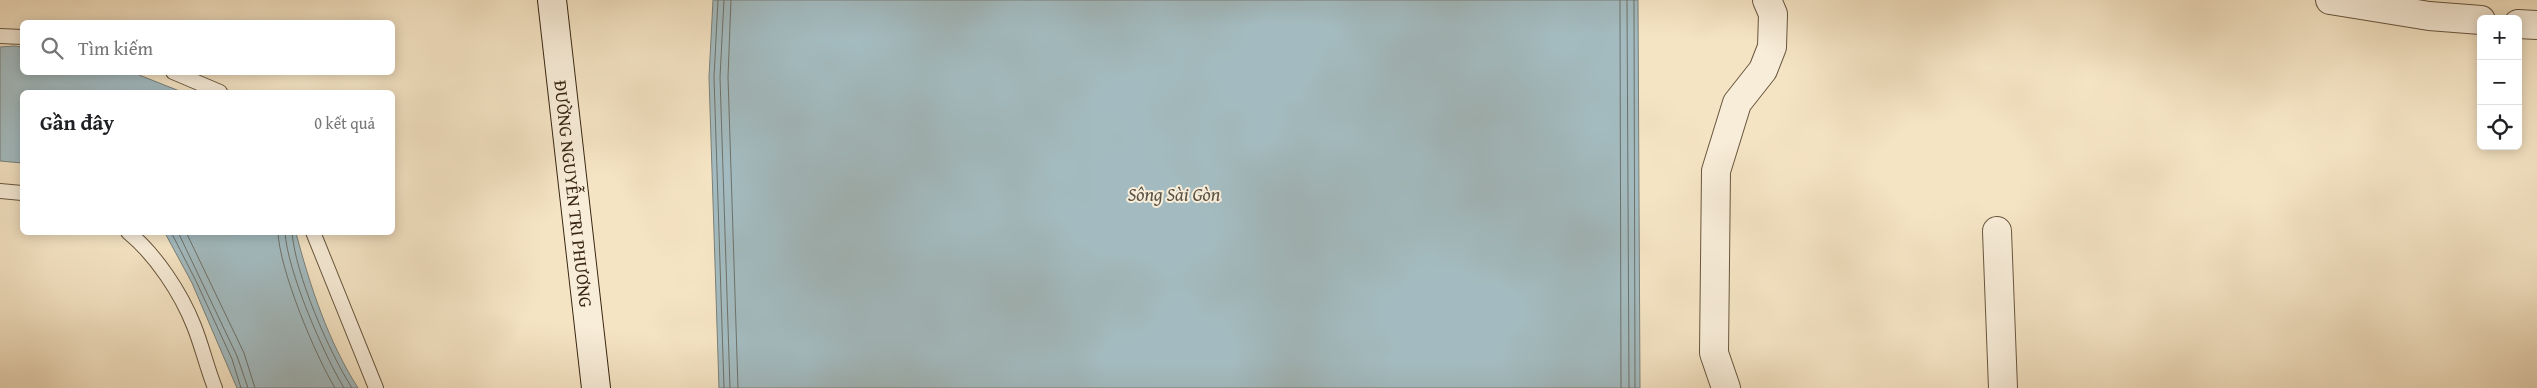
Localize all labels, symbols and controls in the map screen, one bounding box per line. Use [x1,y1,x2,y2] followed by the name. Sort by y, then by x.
[2477,15,2522,150] map controls
[2477,15,2522,60] button: +
[20,20,395,75] search box
[38,34,66,62] icon: search
[78,34,153,62] text: Tìm kiếm
[2477,60,2522,105] button: −
[548,79,600,309] street label: ĐƯỜNG NGUYỄN TRI PHƯƠNG
[2477,105,2522,150] button: locate
[40,107,114,138] text: Gần đây
[314,111,375,135] text: 0 kết quả
[1128,180,1221,208] water label: Sông Sài Gòn

